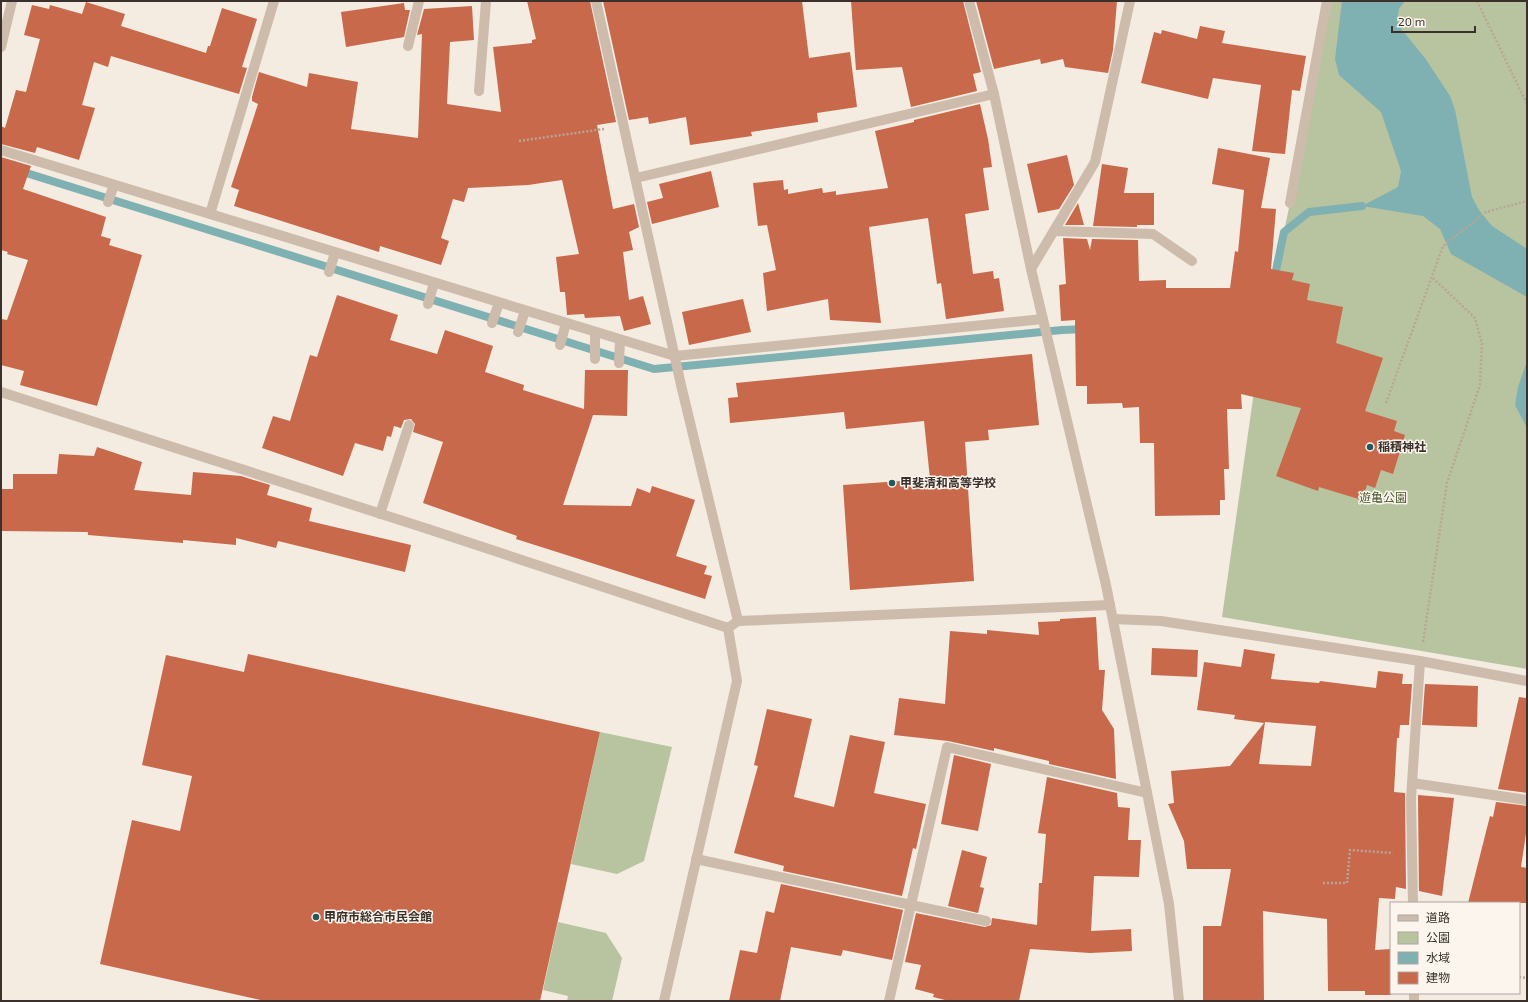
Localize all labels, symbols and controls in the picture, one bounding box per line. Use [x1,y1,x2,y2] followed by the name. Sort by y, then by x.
[1392,8,1475,34] scale bar
[1398,14,1425,28] text: 20 m
[1378,439,1426,453] place label: 稲積神社
[1365,442,1375,452] marker: 稲積神社
[900,475,996,489] place label: 甲斐清和高等学校
[887,478,897,488] marker: 甲斐清和高等学校
[1359,490,1407,504] park label: 遊亀公園
[1390,902,1520,994] legend
[324,909,432,923] place label: 甲府市総合市民会館
[1426,910,1450,924] text: 道路
[311,912,321,922] marker: 甲府市総合市民会館
[1426,930,1450,944] text: 公園
[1426,950,1450,964] text: 水域
[1426,970,1450,984] text: 建物

